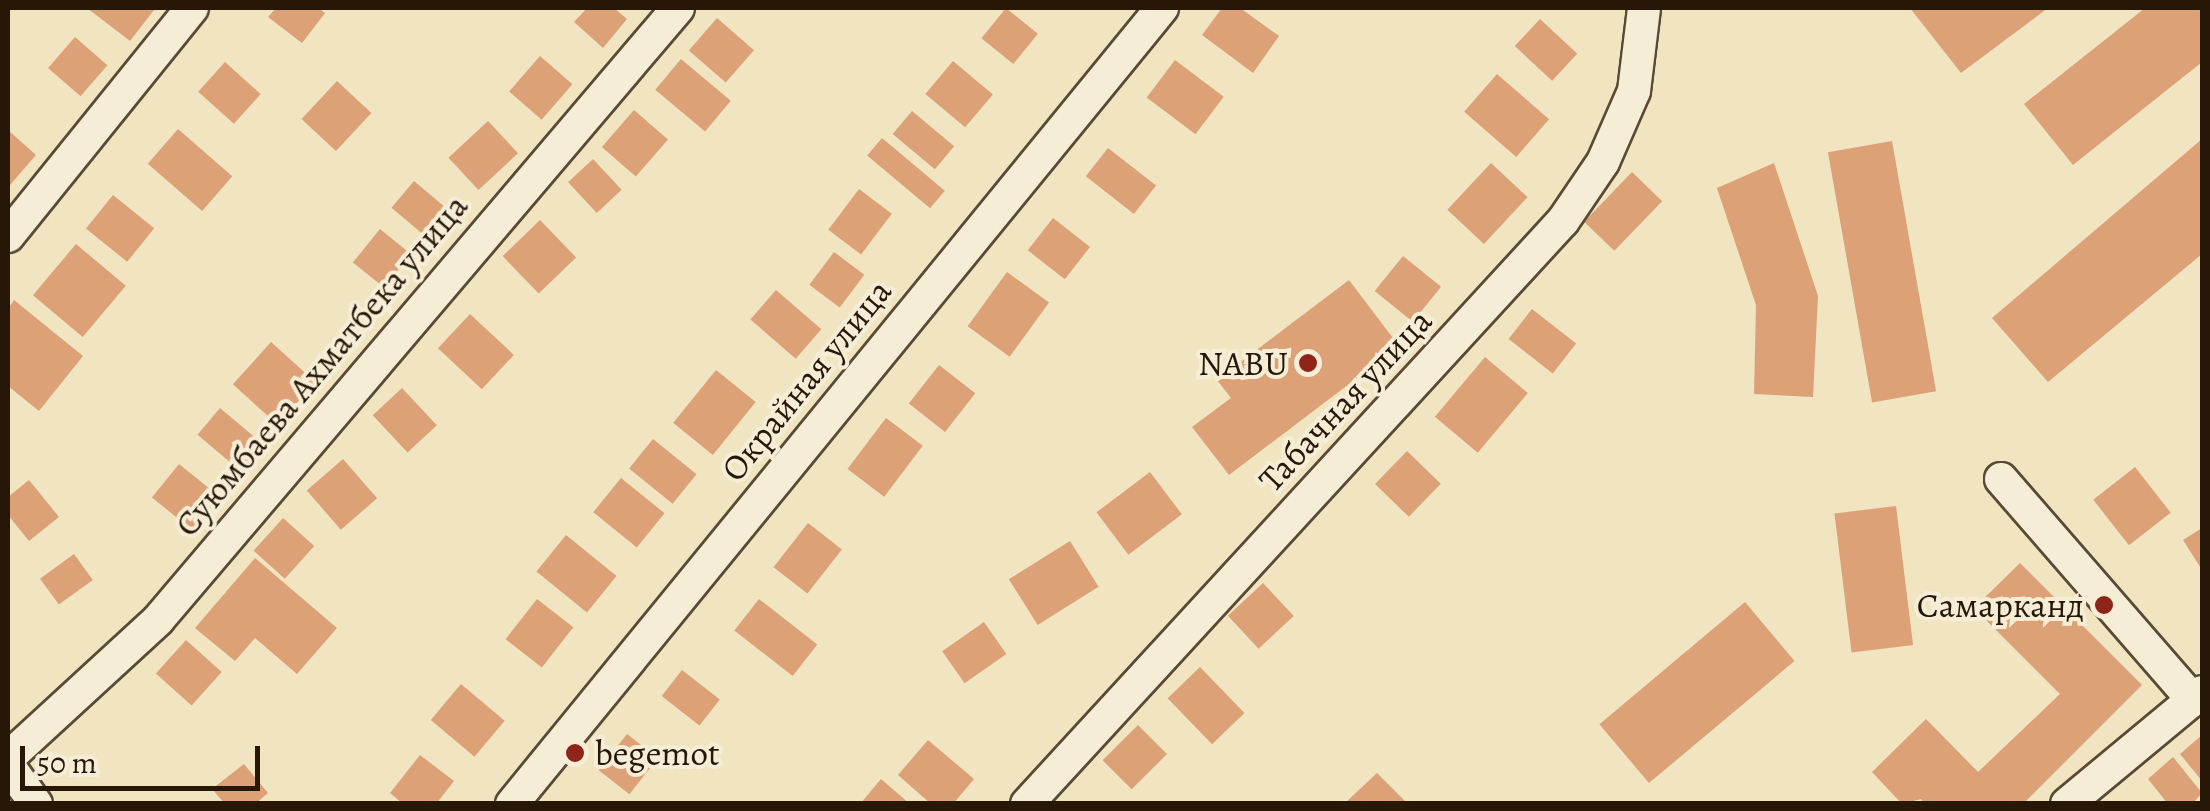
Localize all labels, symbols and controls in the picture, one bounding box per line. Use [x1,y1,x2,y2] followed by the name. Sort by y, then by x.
[166,185,476,545] street label: Суюмбаева Ахматбека улица
[712,271,900,489] street label: Окрайная улица
[1250,300,1440,500] street label: Табачная улица
[1198,342,1288,384] place label: NABU
[1297,352,1319,374] marker: NABU
[1917,584,2084,626] place label: Самарканд
[2093,594,2115,616] marker: Самарканд
[25,726,265,788] scale bar
[595,732,719,774] place label: begemot
[564,742,586,764] marker: begemot
[37,743,97,783] text: 50 m

